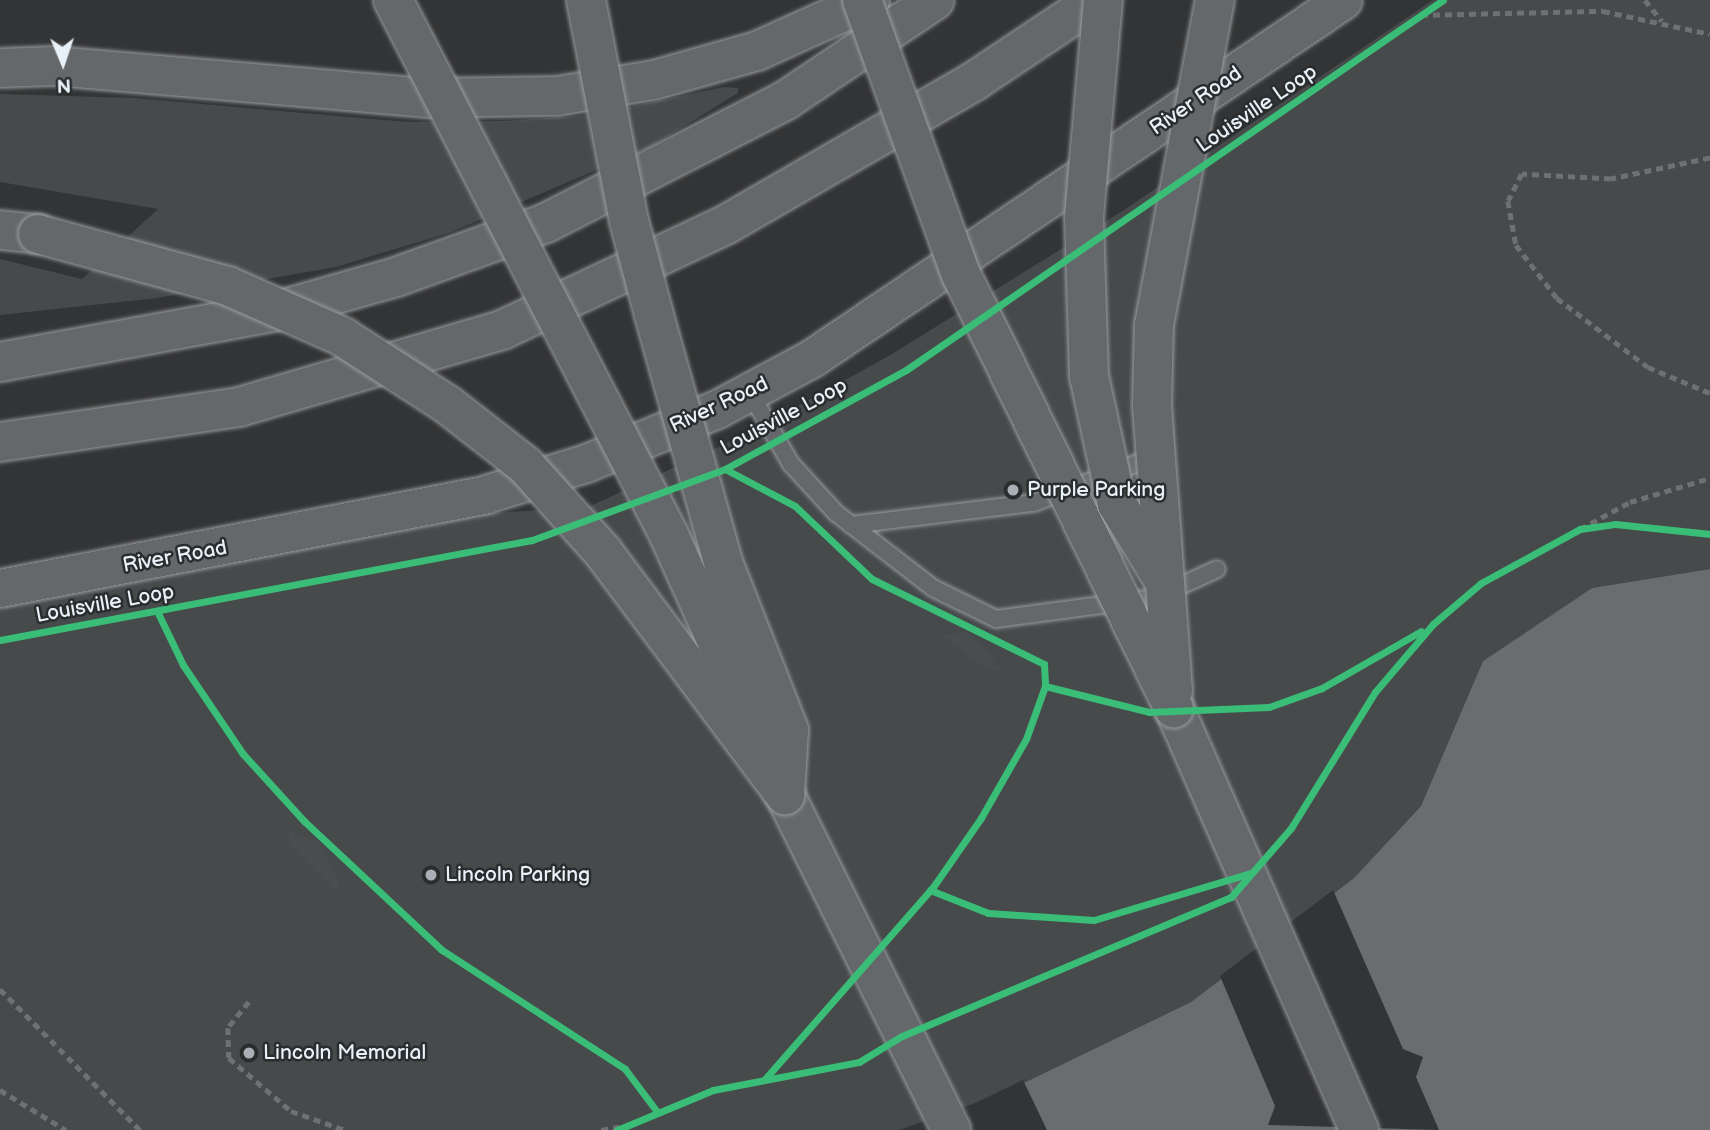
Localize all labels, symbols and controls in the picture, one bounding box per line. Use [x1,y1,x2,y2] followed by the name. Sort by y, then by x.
[28,28,98,98] north arrow
[1192,59,1322,159] street label: Louisville Loop
[1145,61,1247,141] street label: River Road
[56,73,71,96] text: N
[666,371,772,439] street label: River Road
[716,373,852,461] street label: Louisville Loop
[1027,477,1165,503] place label: Purple Parking
[1005,482,1021,498] marker: Purple Parking
[121,535,229,579] street label: River Road
[34,579,176,629] street label: Louisville Loop
[445,862,590,888] place label: Lincoln Parking
[423,867,439,883] marker: Lincoln Parking
[263,1040,426,1066] place label: Lincoln Memorial
[241,1045,257,1061] marker: Lincoln Memorial

